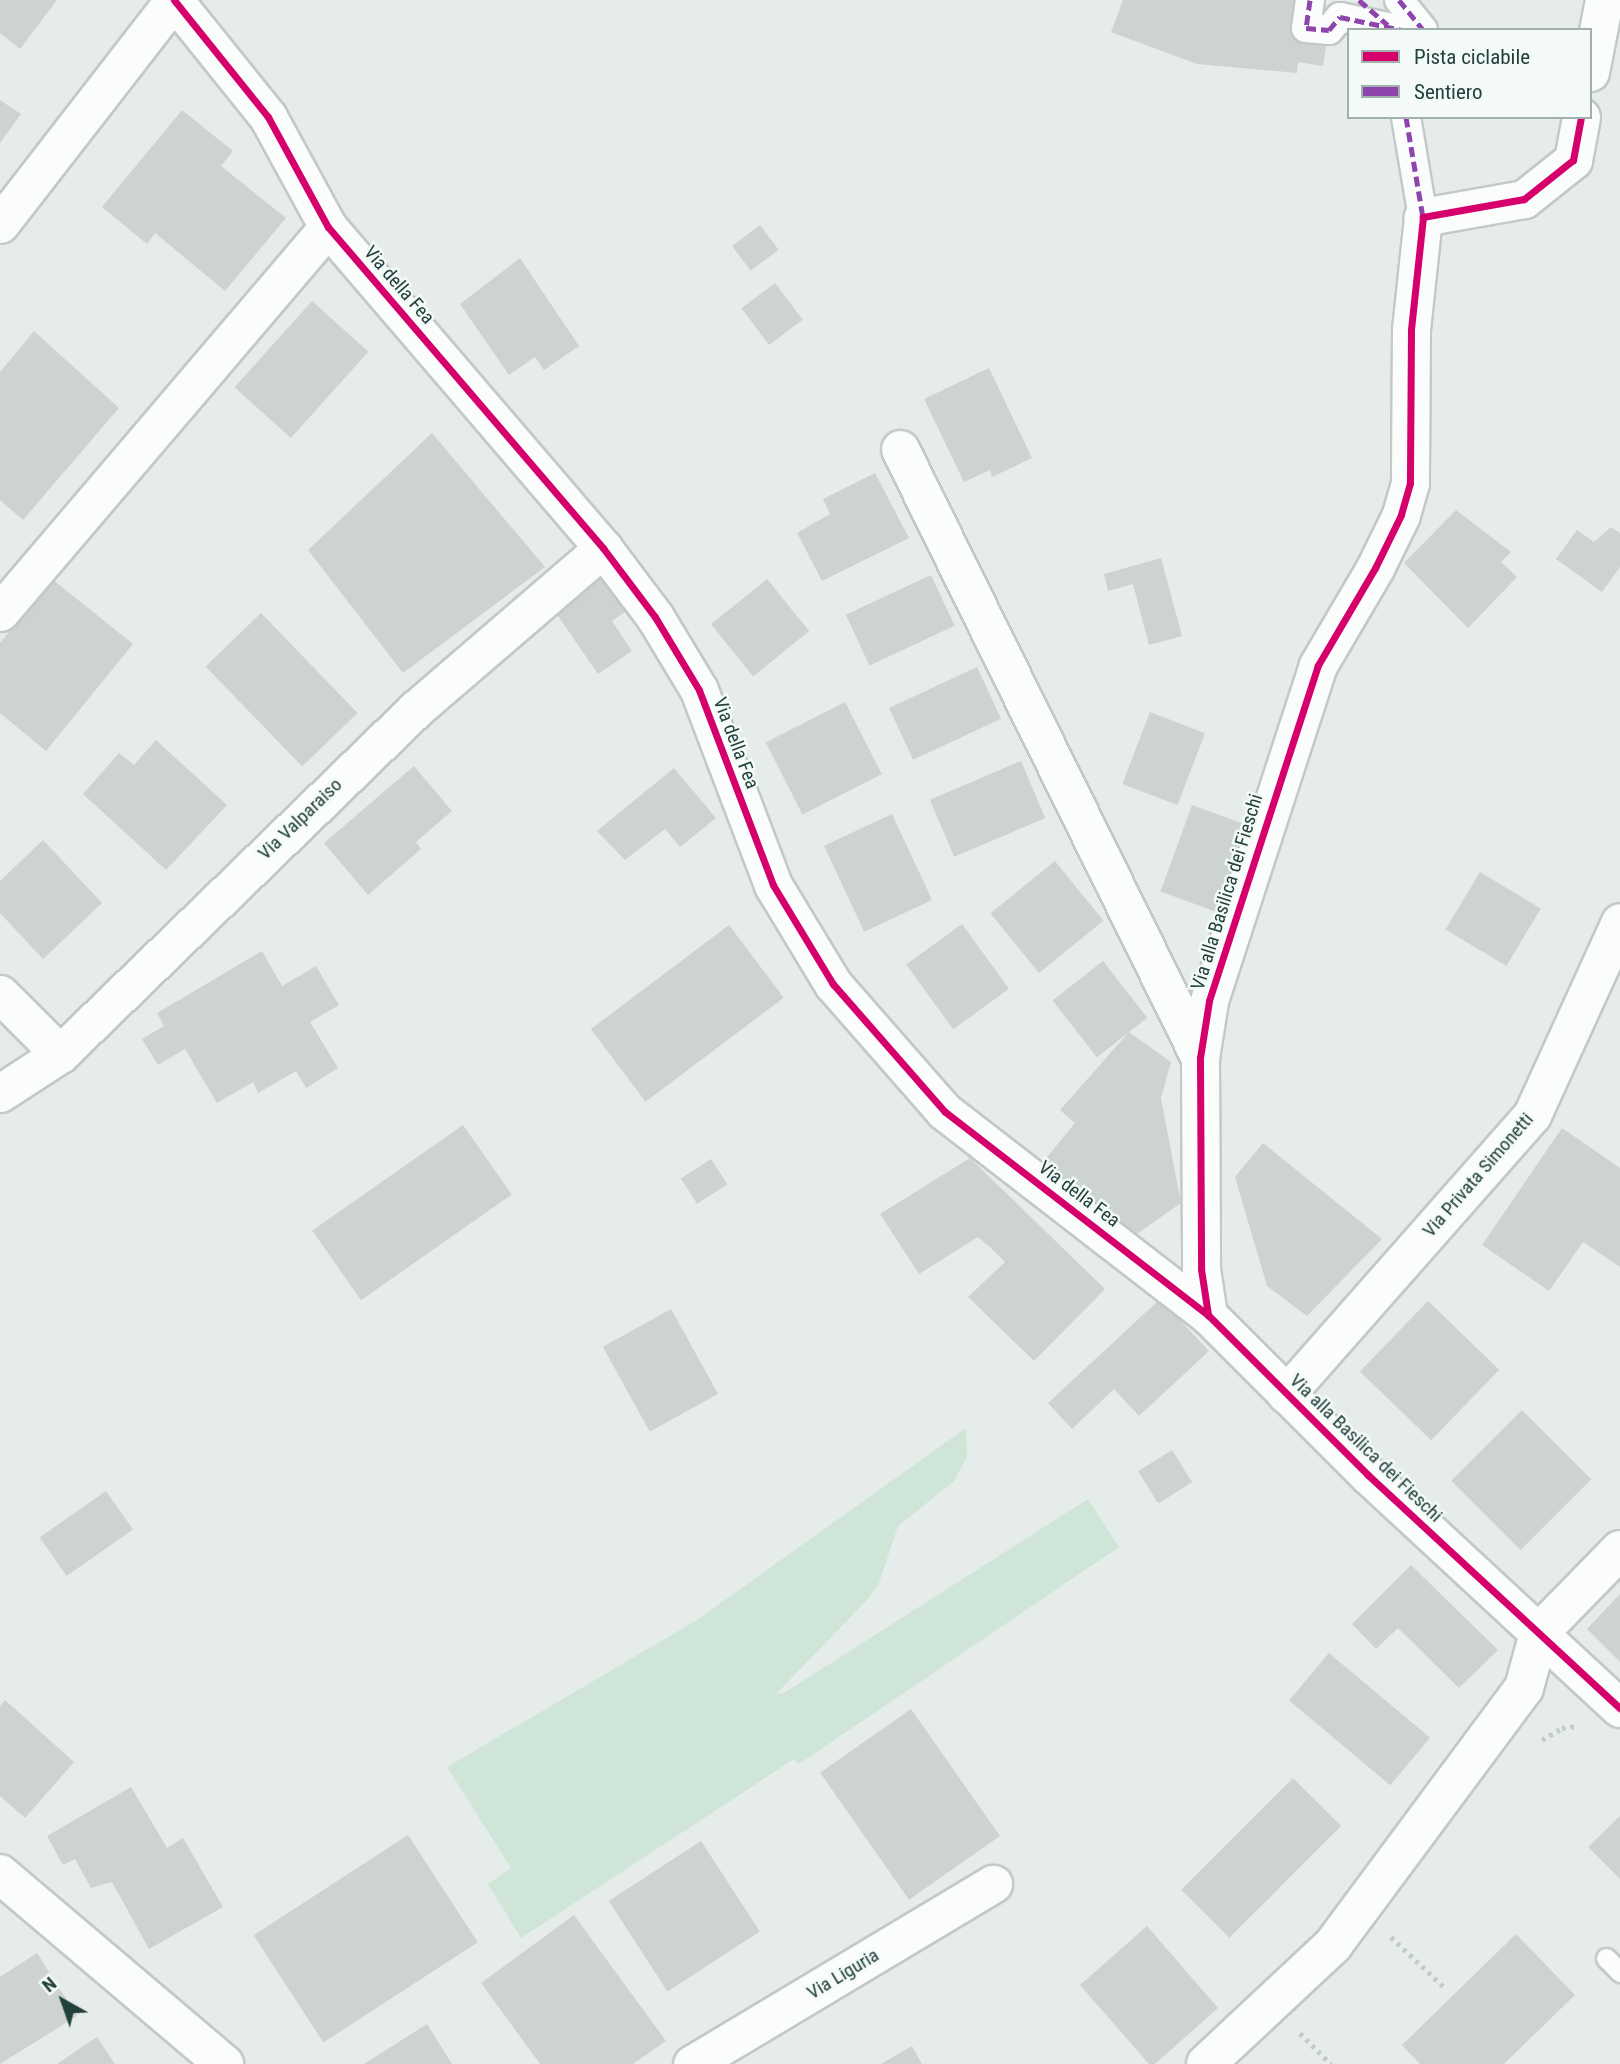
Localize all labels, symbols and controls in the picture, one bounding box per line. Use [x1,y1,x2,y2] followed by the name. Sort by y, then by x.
[1347,28,1592,119] legend
[1414,45,1530,69] text: Pista ciclabile
[1414,80,1483,104] text: Sentiero
[359,241,439,329] street label: Via della Fea
[708,694,764,792] street label: Via della Fea
[253,773,347,865] street label: Via Valparaiso
[1186,791,1268,993] street label: Via alla Basilica dei Fieschi
[1418,1108,1538,1242] street label: Via Privata Simonetti
[1034,1156,1124,1232] street label: Via della Fea
[1285,1369,1447,1527] street label: Via alla Basilica dei Fieschi
[803,1944,883,2004] street label: Via Liguria
[28,1966,98,2036] north arrow
[37,1972,61,1997] text: N

